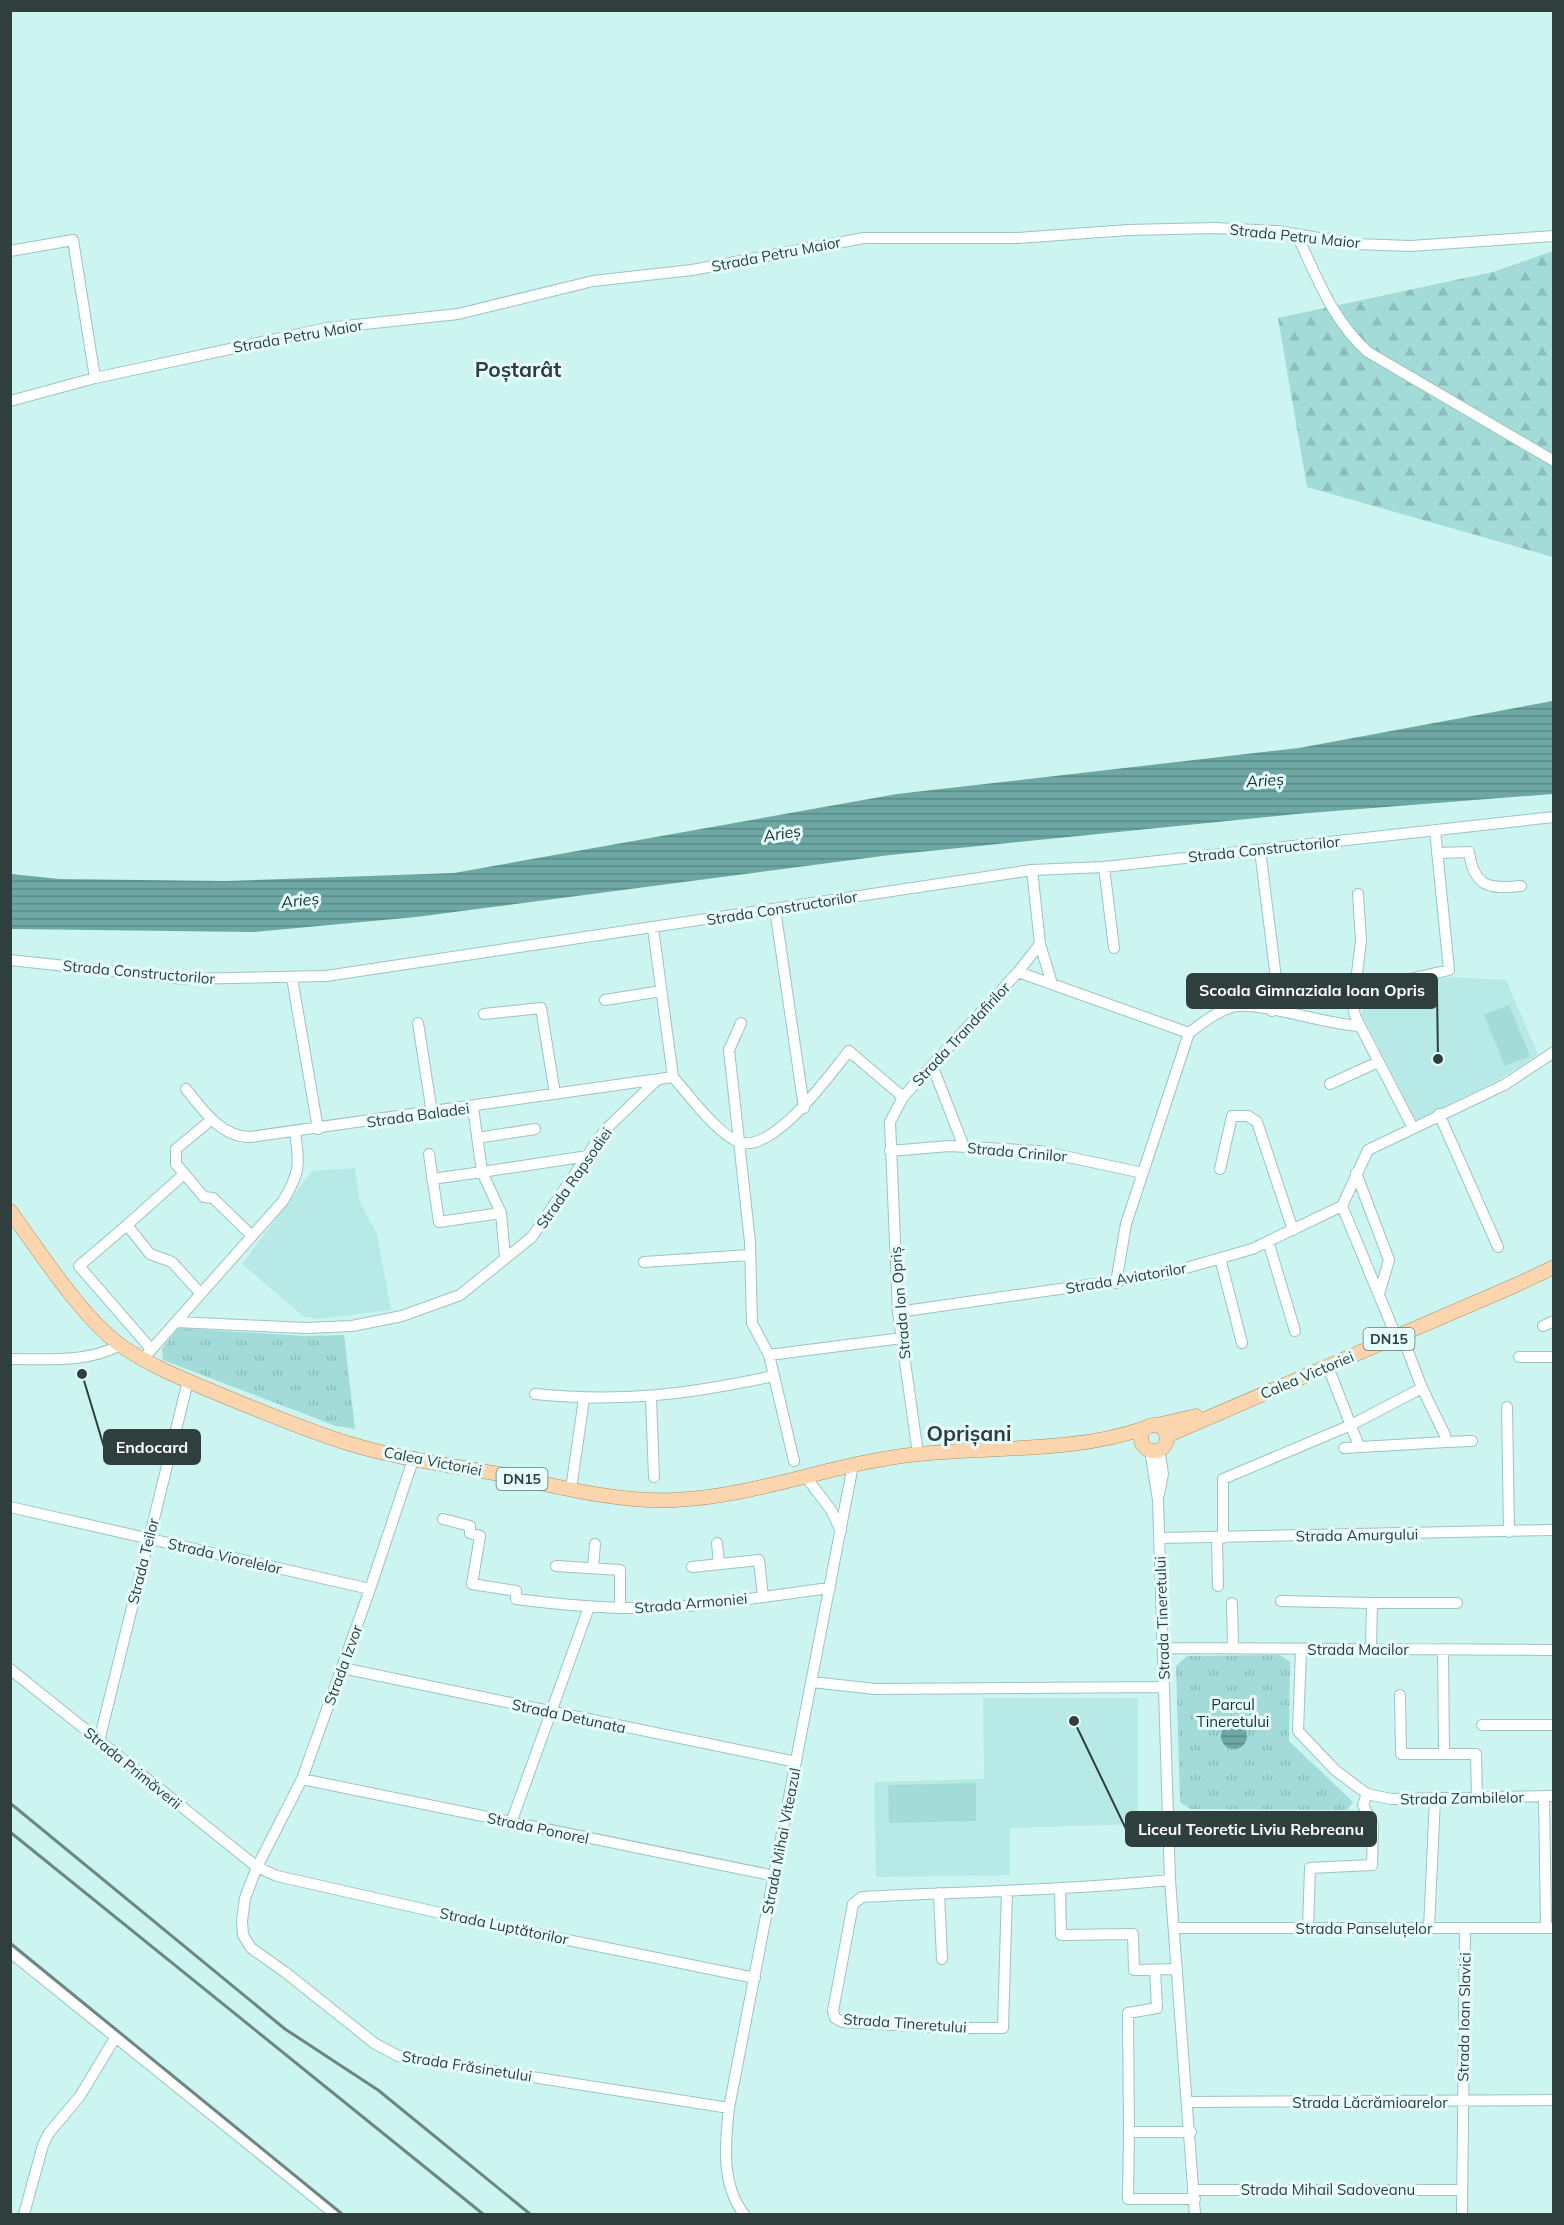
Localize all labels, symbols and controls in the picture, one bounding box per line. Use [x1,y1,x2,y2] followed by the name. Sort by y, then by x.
[1229,220,1362,252] street label: Strada Petru Maior
[710,232,843,276] street label: Strada Petru Maior
[232,315,365,357] street label: Strada Petru Maior
[475,356,561,383] district label: Poștarât
[1244,769,1285,791] water label: Arieș
[761,820,802,846] water label: Arieș
[1187,832,1341,866] street label: Strada Constructorilor
[705,887,859,929] street label: Strada Constructorilor
[279,888,320,912] water label: Arieș
[62,956,216,988] street label: Strada Constructorilor
[1187,974,1437,1008] callout: Scoala Gimnaziala Ioan Opris
[908,978,1014,1090] street label: Strada Trandafirilor
[1199,980,1425,1000] text: Scoala Gimnaziala Ioan Opris
[366,1098,470,1132] street label: Strada Baladei
[532,1124,616,1232] street label: Strada Rapsodiei
[966,1138,1068,1166] street label: Strada Crinilor
[886,1246,914,1360] street label: Strada Ion Opriș
[1064,1258,1188,1298] street label: Strada Aviatorilor
[1364,1328,1414,1350] road number: DN15
[1257,1347,1357,1403] street label: Calea Victoriei
[927,1420,1011,1447] district label: Oprișani
[104,1430,200,1464] callout: Endocard
[116,1437,188,1457] text: Endocard
[382,1442,484,1480] street label: Calea Victoriei
[496,1468,548,1490] road number: DN15
[123,1515,163,1606] street label: Strada Teilor
[1296,1524,1418,1546] street label: Strada Amurgului
[166,1534,284,1578] street label: Strada Viorelelor
[1150,1556,1174,1680] street label: Strada Tineretului
[634,1589,748,1617] street label: Strada Armoniei
[320,1622,367,1708] street label: Strada Izvor
[1307,1640,1409,1659] street label: Strada Macilor
[510,1695,628,1737] street label: Strada Detunata
[1197,1695,1269,1731] park label: Parcul Tineretului
[80,1723,186,1813] street label: Strada Primăverii
[757,1766,805,1916] street label: Strada Mihai Viteazul
[1400,1787,1525,1809] street label: Strada Zambilelor
[486,1808,590,1848] street label: Strada Ponorel
[1126,1812,1376,1846] callout: Liceul Teoretic Liviu Rebreanu
[1138,1819,1364,1839] text: Liceul Teoretic Liviu Rebreanu
[438,1903,571,1949] street label: Strada Luptătorilor
[1296,1919,1433,1938] street label: Strada Panseluțelor
[1453,1952,1475,2082] street label: Strada Ioan Slavici
[843,2009,967,2037] street label: Strada Tineretului
[401,2046,533,2086] street label: Strada Frăsinetului
[1292,2093,1448,2112] street label: Strada Lăcrămioarelor
[1241,2180,1415,2199] street label: Strada Mihail Sadoveanu

